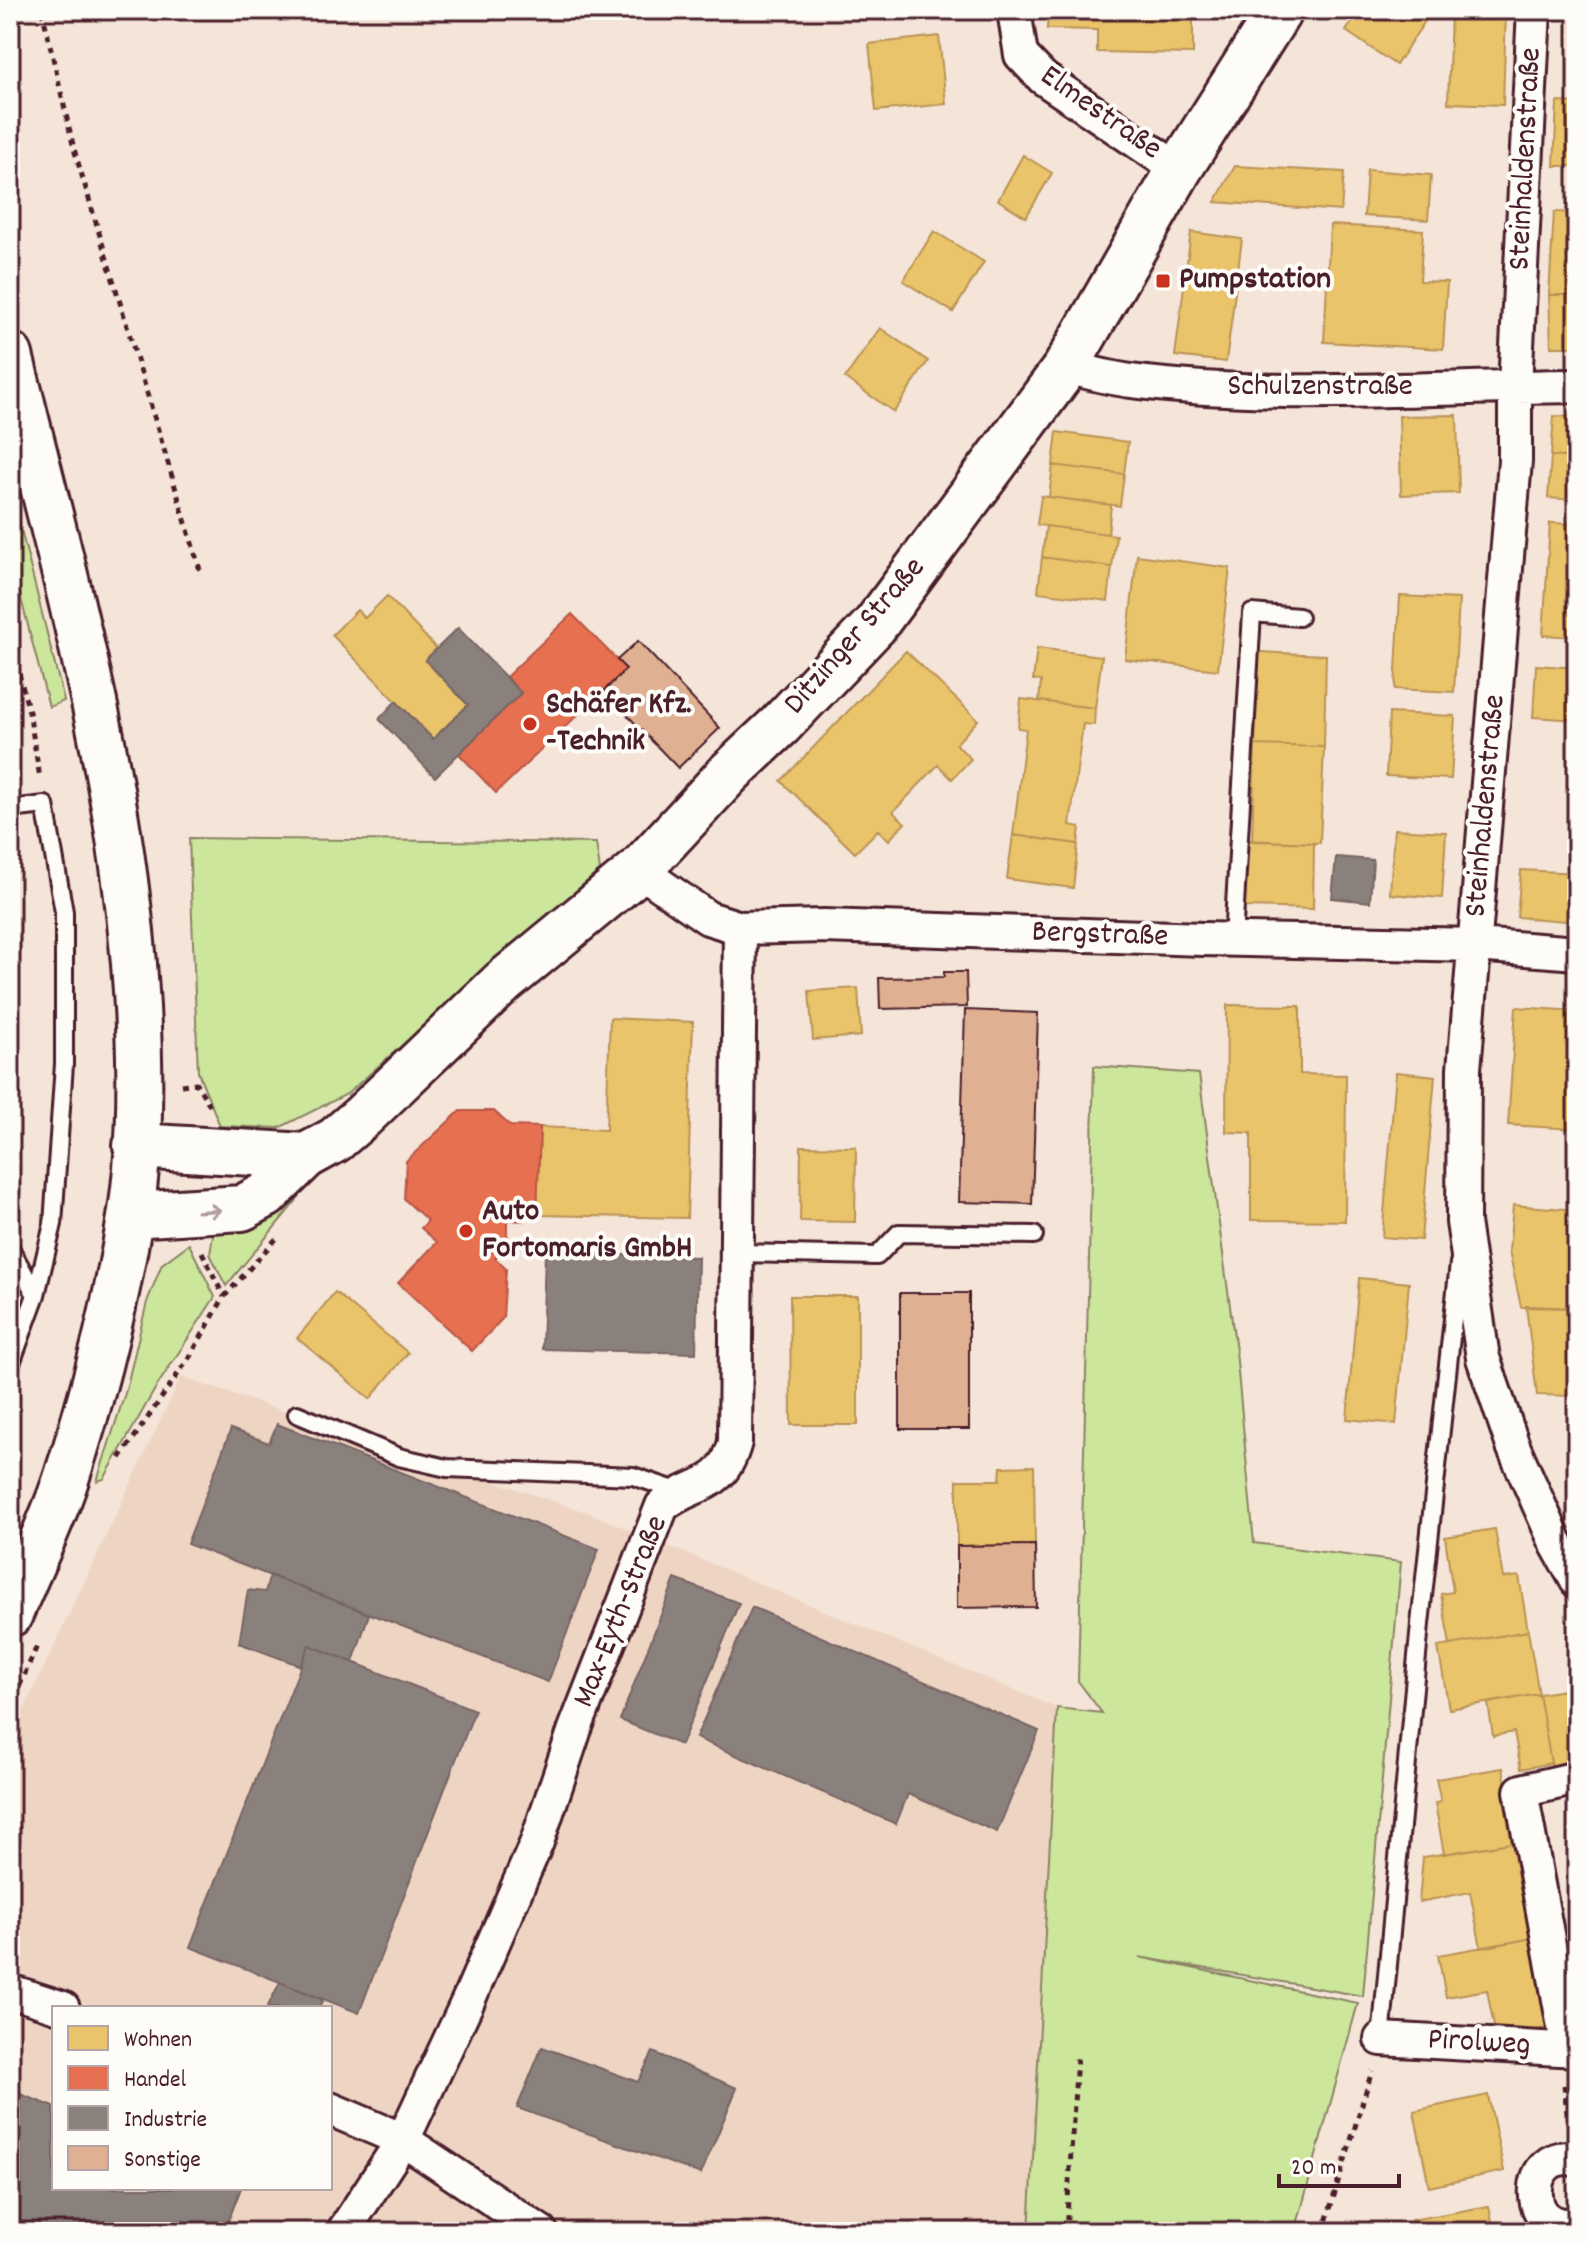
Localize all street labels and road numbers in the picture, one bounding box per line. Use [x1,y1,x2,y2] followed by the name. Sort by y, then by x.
[1498,46,1556,272] street label: Steinhaldenstraße
[1030,55,1170,173] street label: Elmestraße
[1227,365,1413,411] street label: Schulzenstraße
[774,548,938,726] street label: Ditzinger Straße
[1454,693,1520,919] street label: Steinhaldenstraße
[1031,911,1169,961] street label: Bergstraße
[563,1509,681,1715] street label: Max-Eyth-Straße
[1426,2018,1532,2070] street label: Pirolweg

